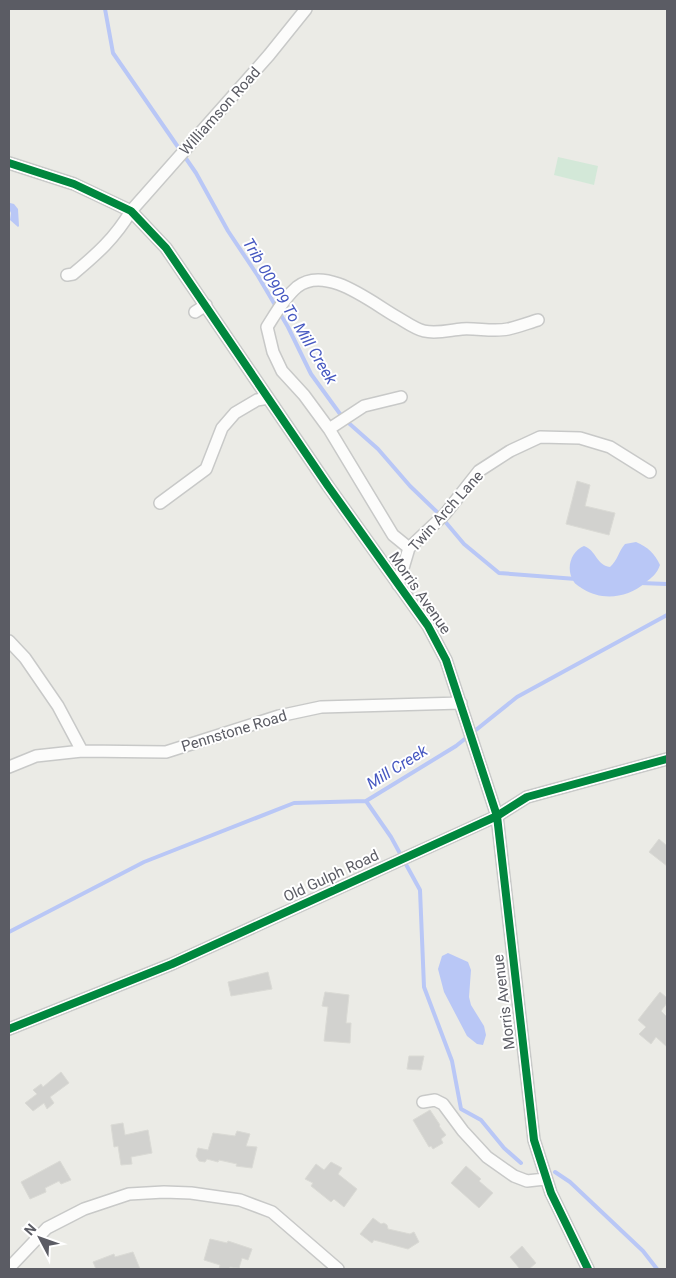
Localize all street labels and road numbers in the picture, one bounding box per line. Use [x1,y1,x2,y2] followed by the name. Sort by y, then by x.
[176,63,264,159] street label: Williamson Road
[405,467,487,555] street label: Twin Arch Lane
[385,549,455,638] street label: Morris Avenue
[179,706,289,756] street label: Pennstone Road
[280,846,382,906] street label: Old Gulph Road
[489,953,519,1051] street label: Morris Avenue

